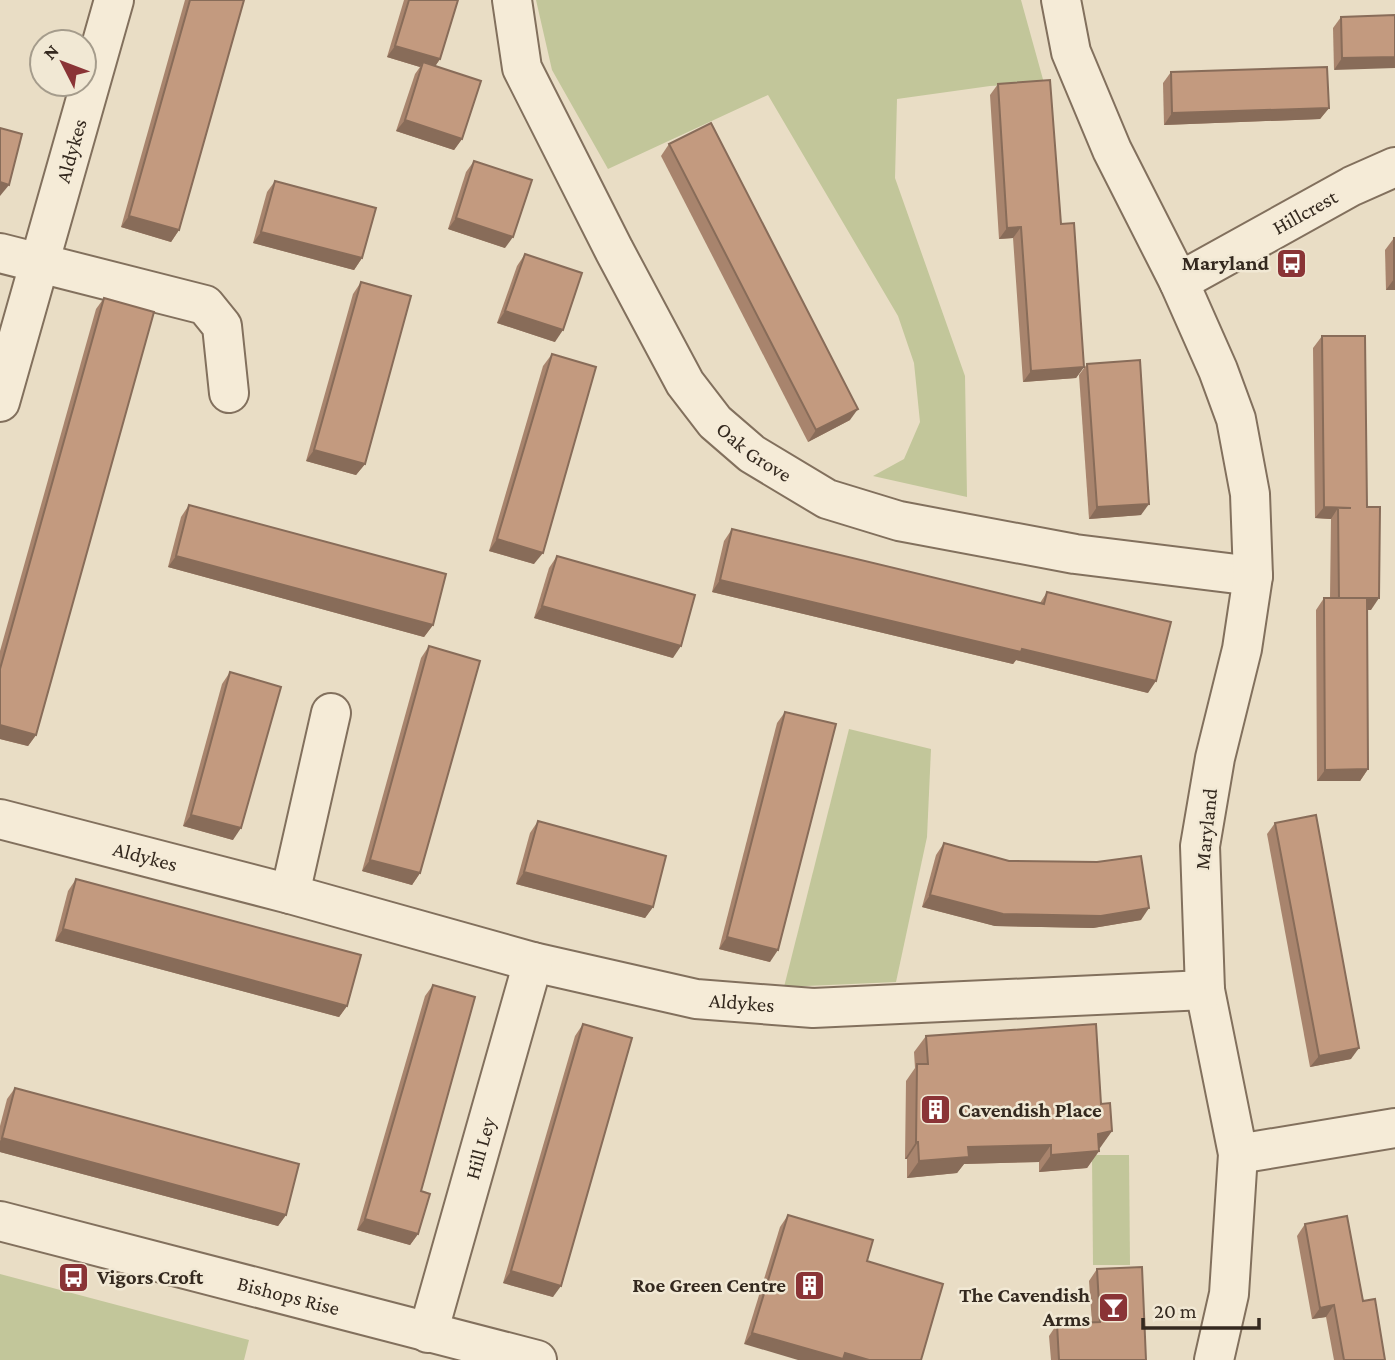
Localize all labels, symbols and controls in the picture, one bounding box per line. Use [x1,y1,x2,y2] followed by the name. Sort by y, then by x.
[28,28,98,98] north arrow
[39,40,63,64] text: N
[51,116,92,186] street label: Aldykes
[1268,184,1342,240] street label: Hillcrest
[1275,246,1309,280] bus stop icon: Maryland
[1182,251,1270,275] place label: Maryland
[712,417,796,487] street label: Oak Grove
[1190,787,1222,871] street label: Maryland
[110,837,180,876] street label: Aldykes
[708,988,775,1017] street label: Aldykes
[918,1093,952,1127] building icon: Cavendish Place
[958,1098,1102,1122] place label: Cavendish Place
[460,1114,501,1182] street label: Hill Ley
[57,1260,91,1294] bus stop icon: Vigors Croft
[96,1265,204,1289] place label: Vigors Croft
[792,1268,826,1302] building icon: Roe Green Centre
[235,1271,342,1320] street label: Bishops Rise
[632,1273,786,1297] place label: Roe Green Centre
[959,1283,1090,1331] place label: The Cavendish Arms
[1143,1286,1258,1330] scale bar
[1096,1290,1130,1324] bar icon: The Cavendish Arms
[1154,1299,1197,1323] text: 20 m

